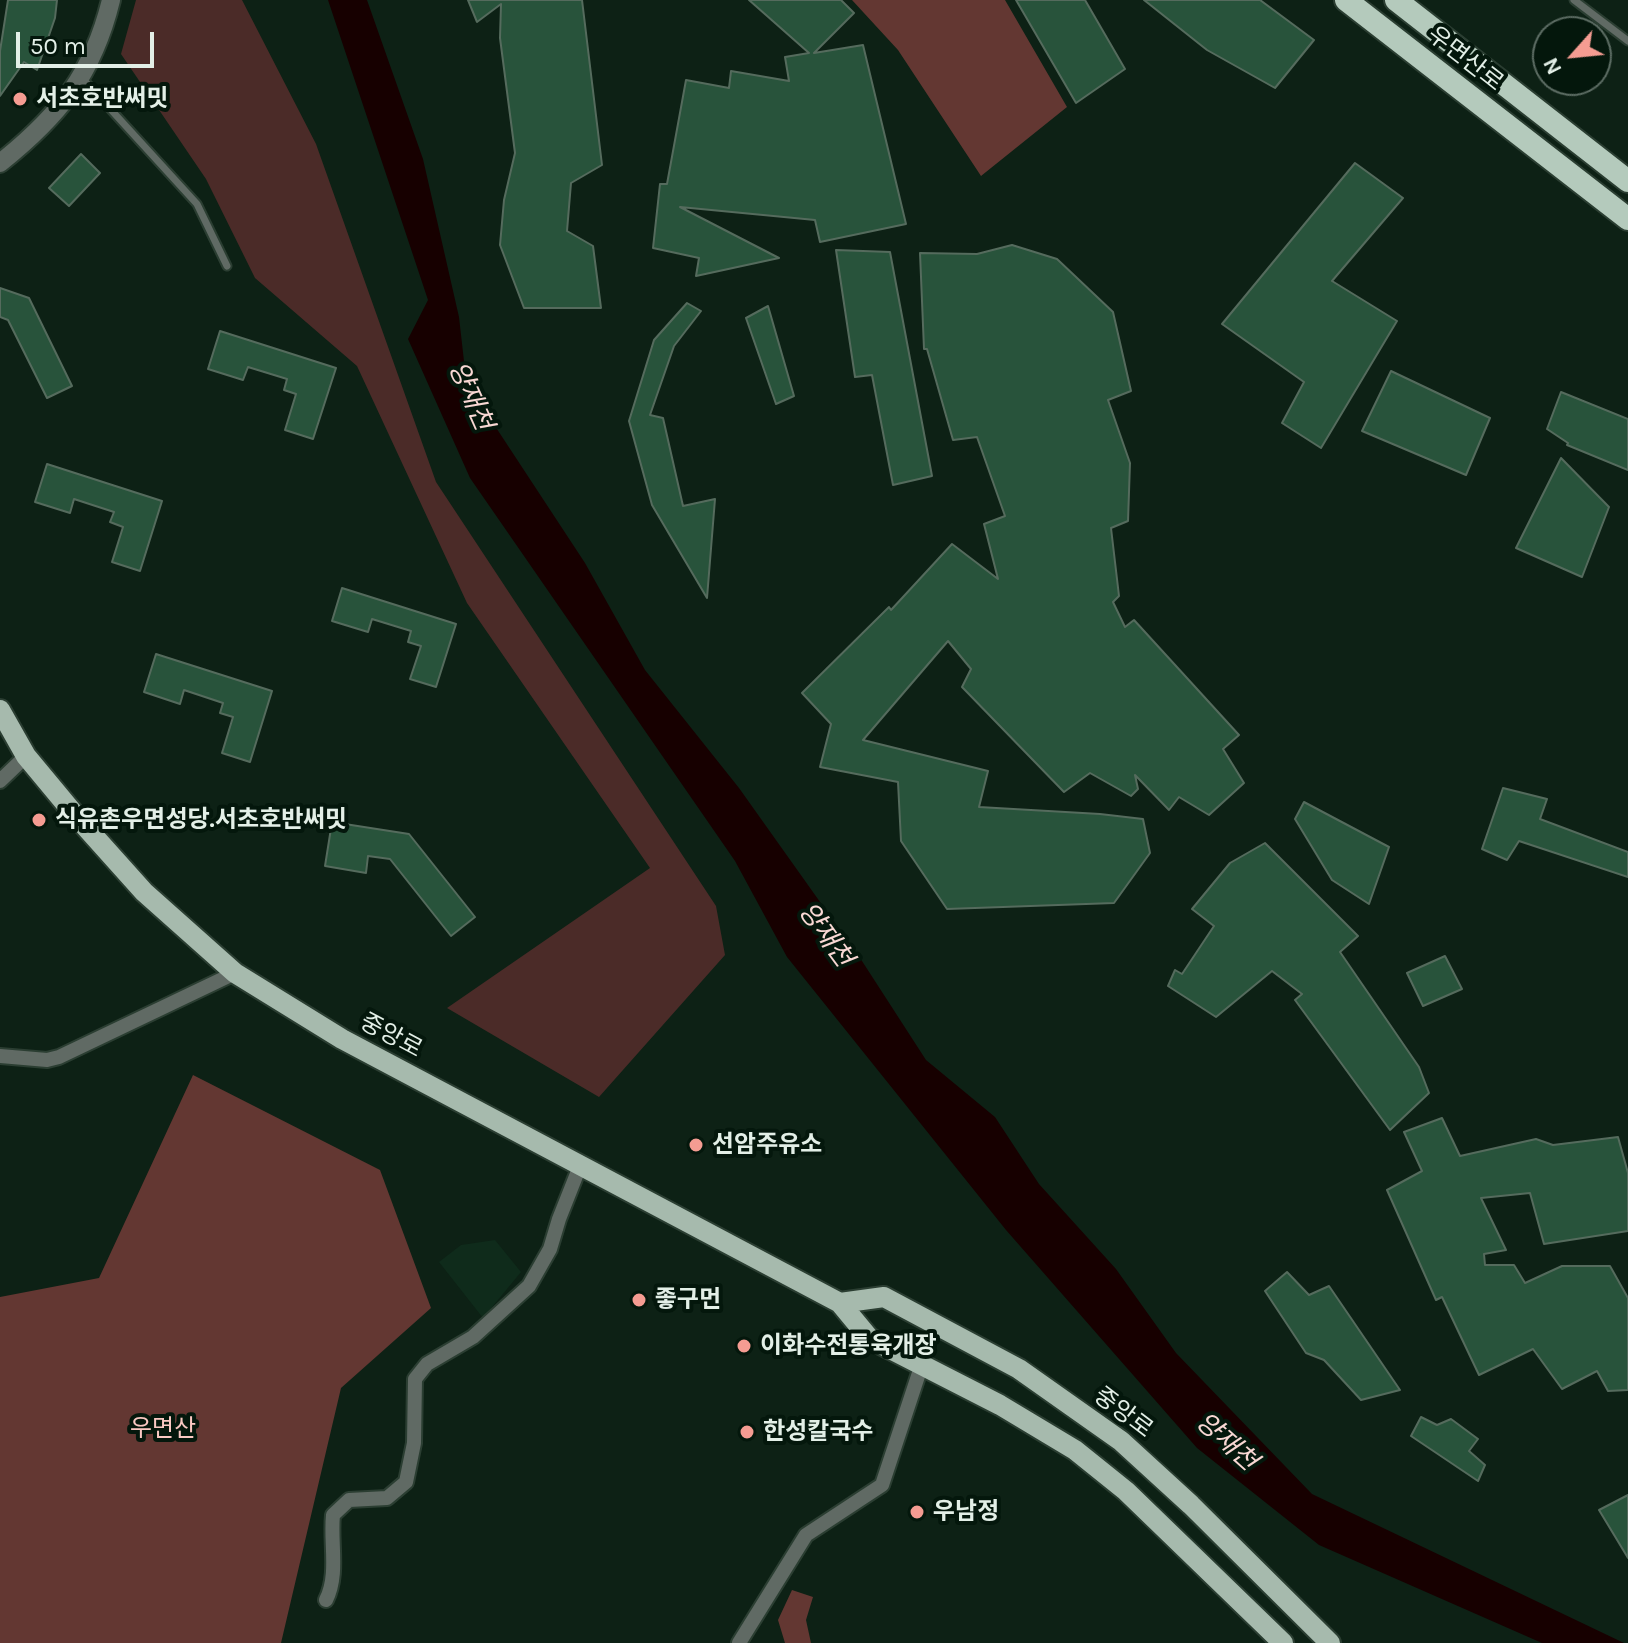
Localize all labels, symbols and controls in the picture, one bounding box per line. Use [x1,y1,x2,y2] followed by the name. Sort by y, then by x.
[20,16,158,66] scale bar
[1532,16,1612,96] north arrow
[1421,20,1509,98] street label: 우면산로
[30,32,86,60] text: 50 m
[1537,53,1568,79] text: N
[36,85,168,113] place label: 서초호반써밋
[11,90,29,108] marker: 서초호반써밋
[441,357,499,435] water label: 양재천
[55,806,347,834] place label: 식유촌우면성당.서초호반써밋
[30,811,48,829] marker: 식유촌우면성당.서초호반써밋
[791,897,859,973] water label: 양재천
[355,1008,427,1064] street label: 중앙로
[712,1131,822,1159] place label: 선암주유소
[687,1136,705,1154] marker: 선암주유소
[655,1286,721,1314] place label: 좋구먼
[630,1291,648,1309] marker: 좋구먼
[760,1332,937,1360] place label: 이화수전통육개장
[735,1337,753,1355] marker: 이화수전통육개장
[1088,1382,1158,1444] street label: 중앙로
[1189,1406,1263,1478] water label: 양재천
[130,1415,196,1443] park label: 우면산
[763,1418,873,1446] place label: 한성칼국수
[738,1423,756,1441] marker: 한성칼국수
[933,1498,999,1526] place label: 우남정
[908,1503,926,1521] marker: 우남정

